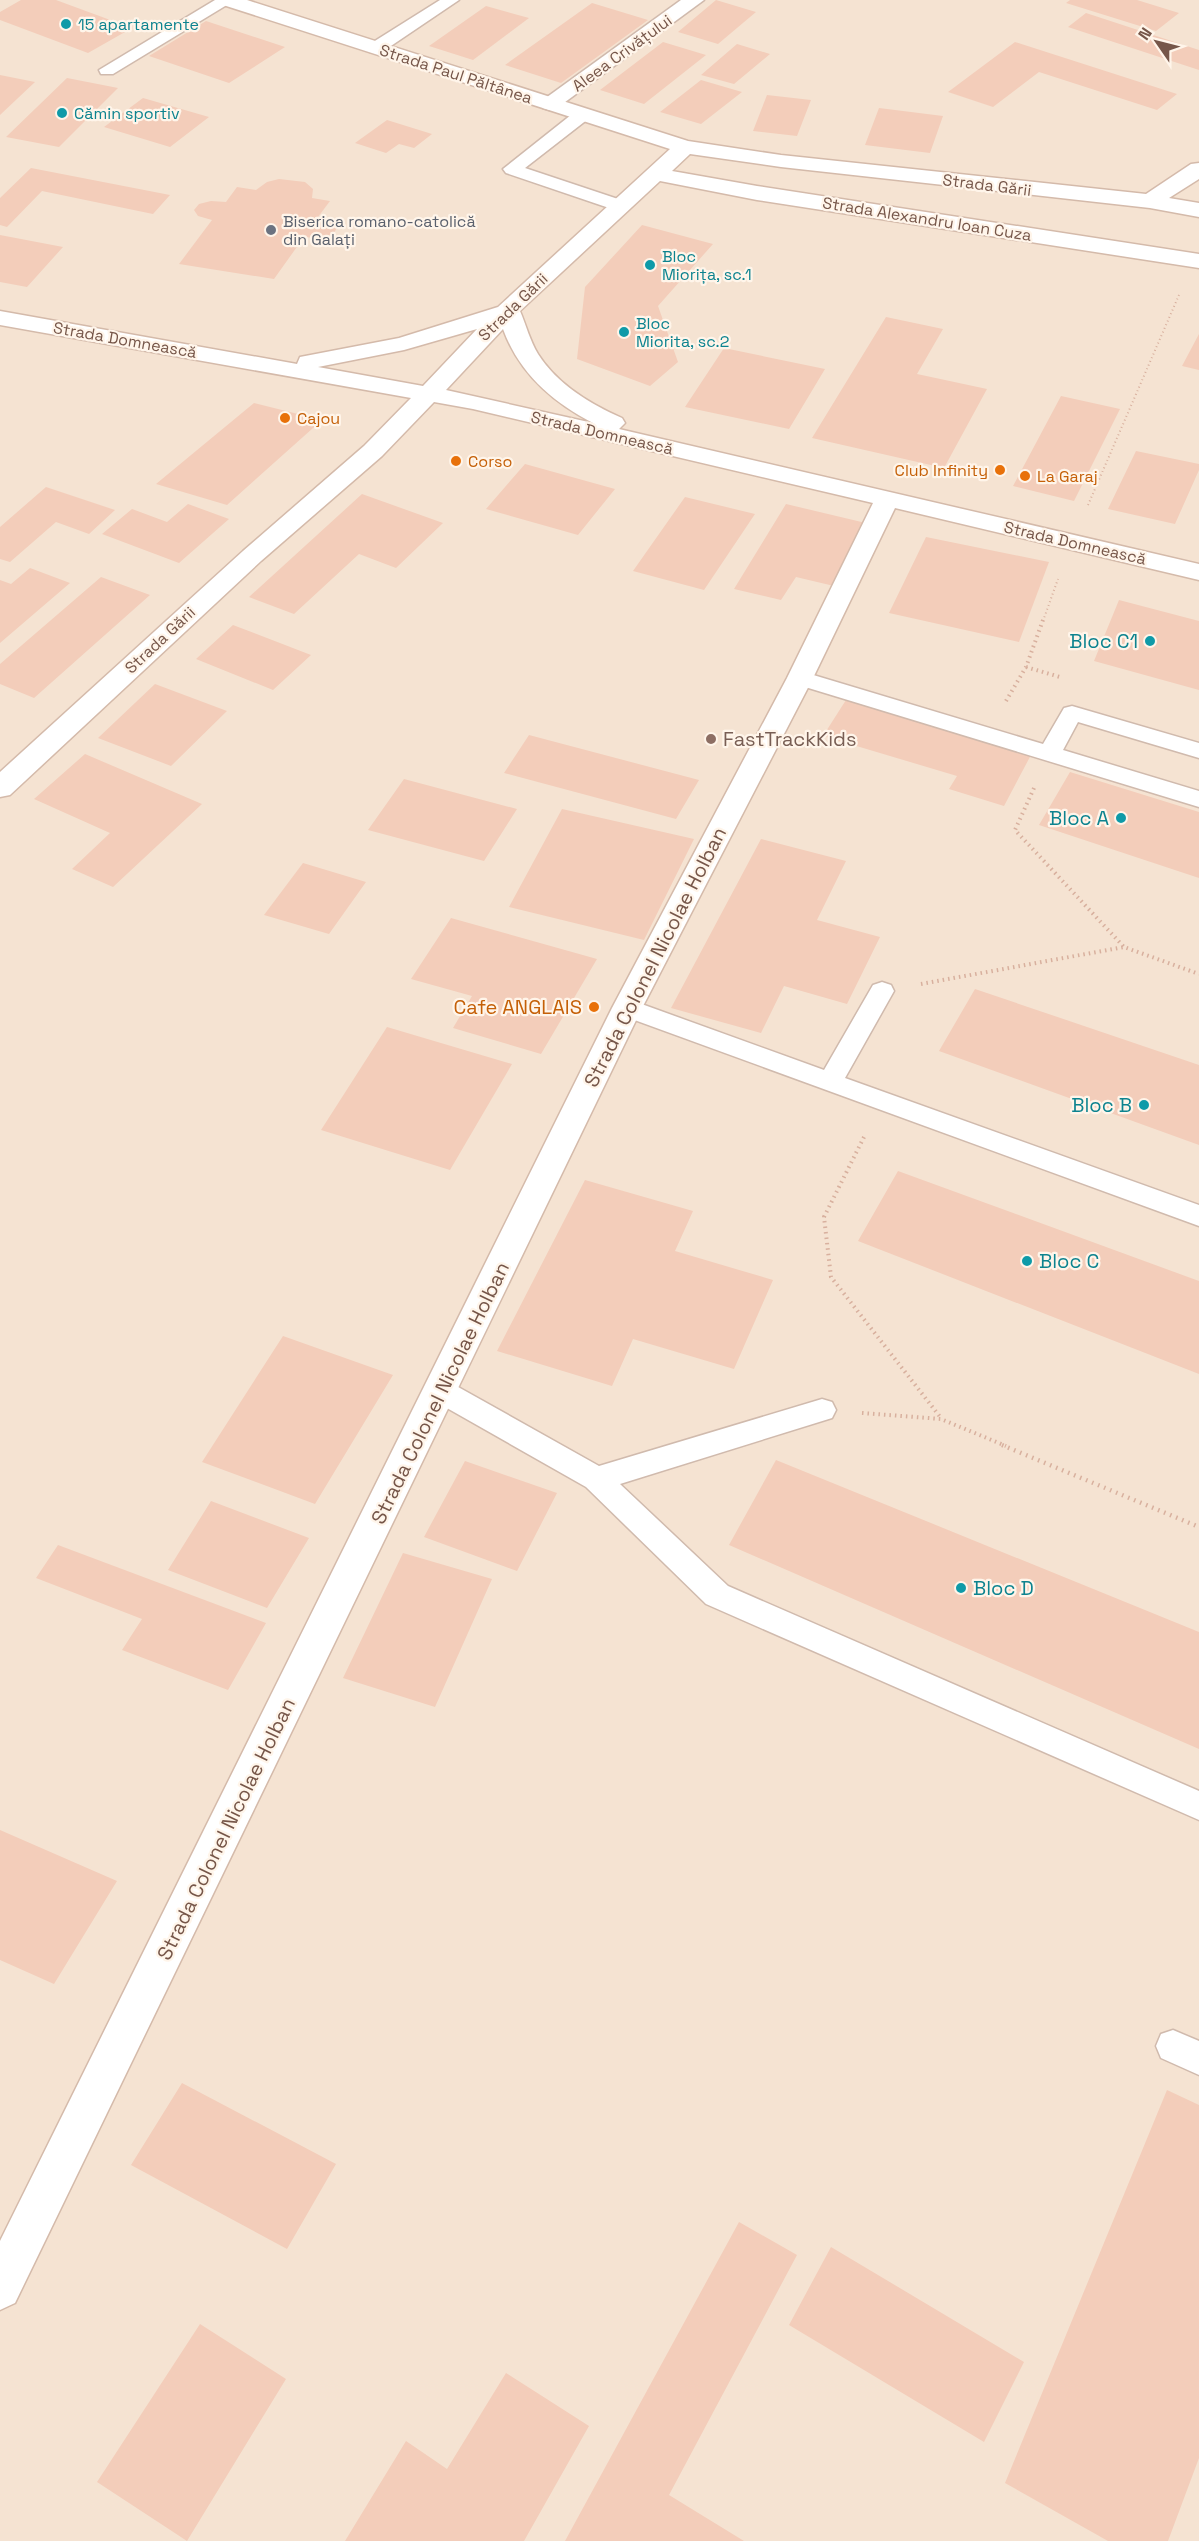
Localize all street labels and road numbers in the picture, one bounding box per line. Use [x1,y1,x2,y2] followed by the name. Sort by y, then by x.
[568,10,676,96] street label: Aleea Crivățului
[377,39,535,109] street label: Strada Paul Păltânea
[941,169,1033,201] street label: Strada Gării
[821,192,1033,246] street label: Strada Alexandru Ioan Cuza
[474,268,552,346] street label: Strada Gării
[52,317,198,363] street label: Strada Domnească
[529,406,675,460] street label: Strada Domnească
[1002,516,1148,570] street label: Strada Domnească
[120,602,200,678] street label: Strada Gării
[578,823,732,1091] street label: Strada Colonel Nicolae Holban
[365,1258,515,1528] street label: Strada Colonel Nicolae Holban
[151,1694,301,1964] street label: Strada Colonel Nicolae Holban

